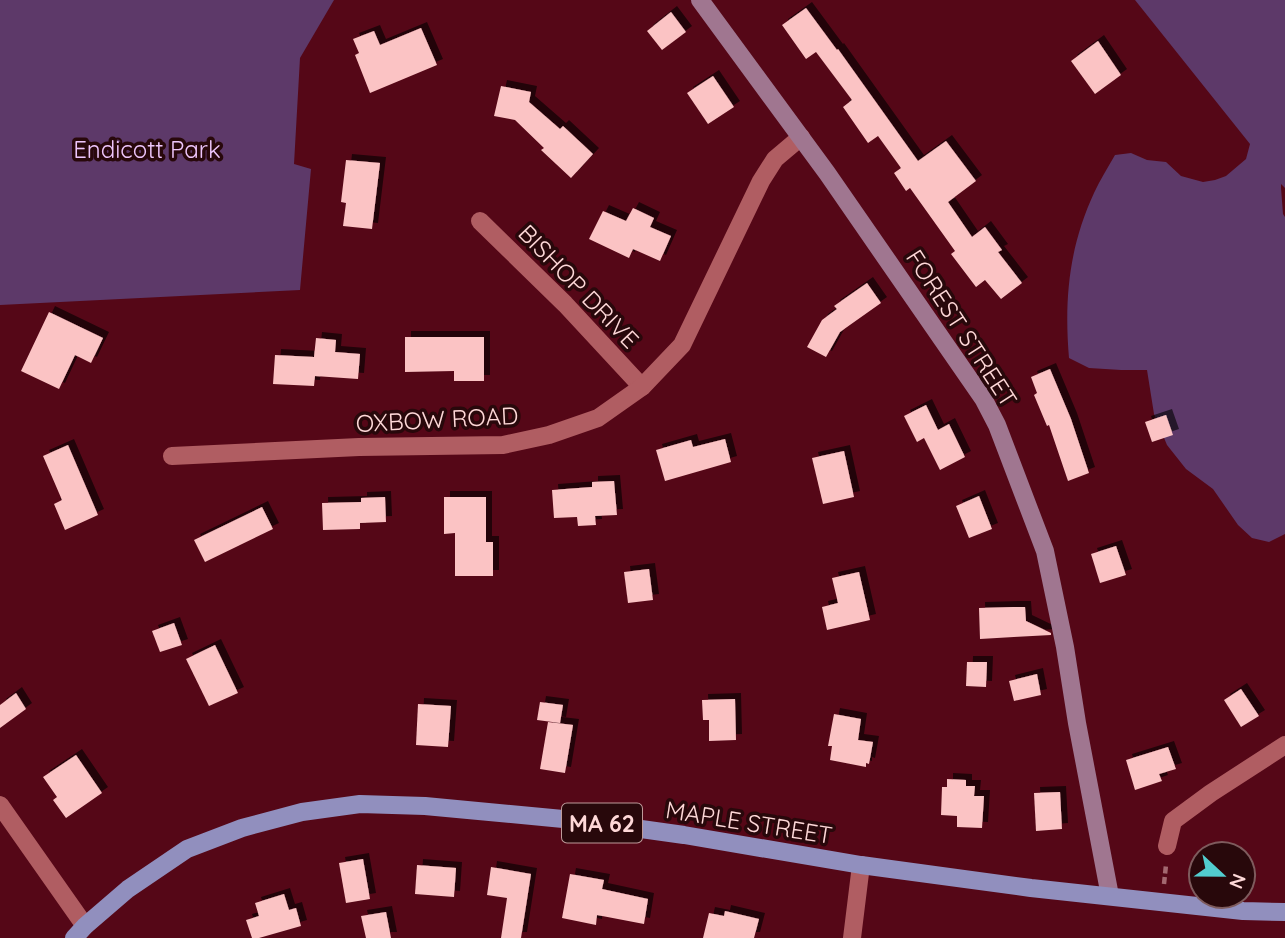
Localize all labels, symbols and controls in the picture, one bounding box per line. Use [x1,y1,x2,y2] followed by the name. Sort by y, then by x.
[73,134,221,164] park label: Endicott Park
[512,218,646,354] street label: BISHOP DRIVE
[900,244,1024,412] street label: FOREST STREET
[355,400,519,438] street label: OXBOW ROAD
[663,794,835,850] street label: MAPLE STREET
[562,804,642,842] road number: MA 62
[1187,840,1257,910] north arrow
[1224,870,1252,892] text: N

